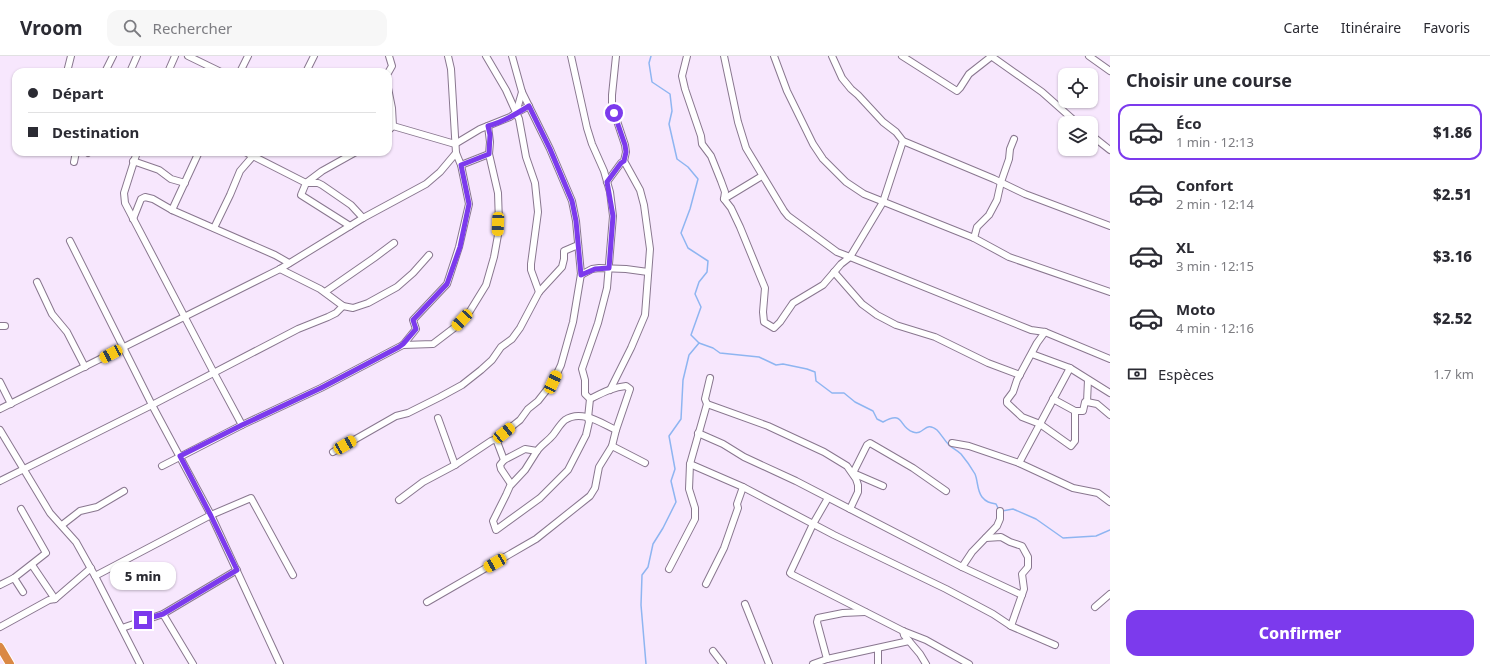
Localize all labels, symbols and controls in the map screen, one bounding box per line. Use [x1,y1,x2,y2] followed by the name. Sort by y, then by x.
[107,10,387,46] search box
[20,15,83,41] text: Vroom
[121,17,143,39] icon: search
[153,18,232,38] text: Rechercher
[1283,18,1319,37] text: Carte
[1341,18,1401,37] text: Itinéraire
[1423,18,1470,37] text: Favoris
[1058,68,1098,156] map controls
[1058,68,1098,108] button: locate
[1126,68,1292,92] text: Choisir une course
[52,83,104,103] text: Départ
[605,104,623,122] route start
[1176,113,1202,133] text: Éco
[1128,114,1164,150] icon: car
[1058,116,1098,156] button: layers
[52,122,139,142] text: Destination
[1433,122,1472,142] text: $1.86
[1176,133,1254,151] text: 1 min · 12:13
[1176,175,1233,195] text: Confort
[1128,176,1164,212] icon: car
[1433,184,1472,204] text: $2.51
[1176,195,1254,213] text: 2 min · 12:14
[492,212,504,236] car
[1176,237,1194,257] text: XL
[1128,238,1164,274] icon: car
[1433,246,1472,266] text: $3.16
[1176,257,1254,275] text: 3 min · 12:15
[1176,299,1215,319] text: Moto
[1128,300,1164,336] icon: car
[449,307,475,333] car
[1433,308,1472,328] text: $2.52
[1176,319,1254,337] text: 4 min · 12:16
[98,343,124,365] car
[1126,363,1148,385] icon: cash
[1158,364,1214,384] text: Espèces
[1433,365,1474,383] text: 1.7 km
[542,369,564,395] car
[491,421,517,445] car
[332,434,358,456] car
[482,552,508,574] car
[110,562,176,590] callout: 5 min
[125,567,161,585] text: 5 min
[1126,610,1474,656] button: Confirmer
[134,611,152,629] route end

